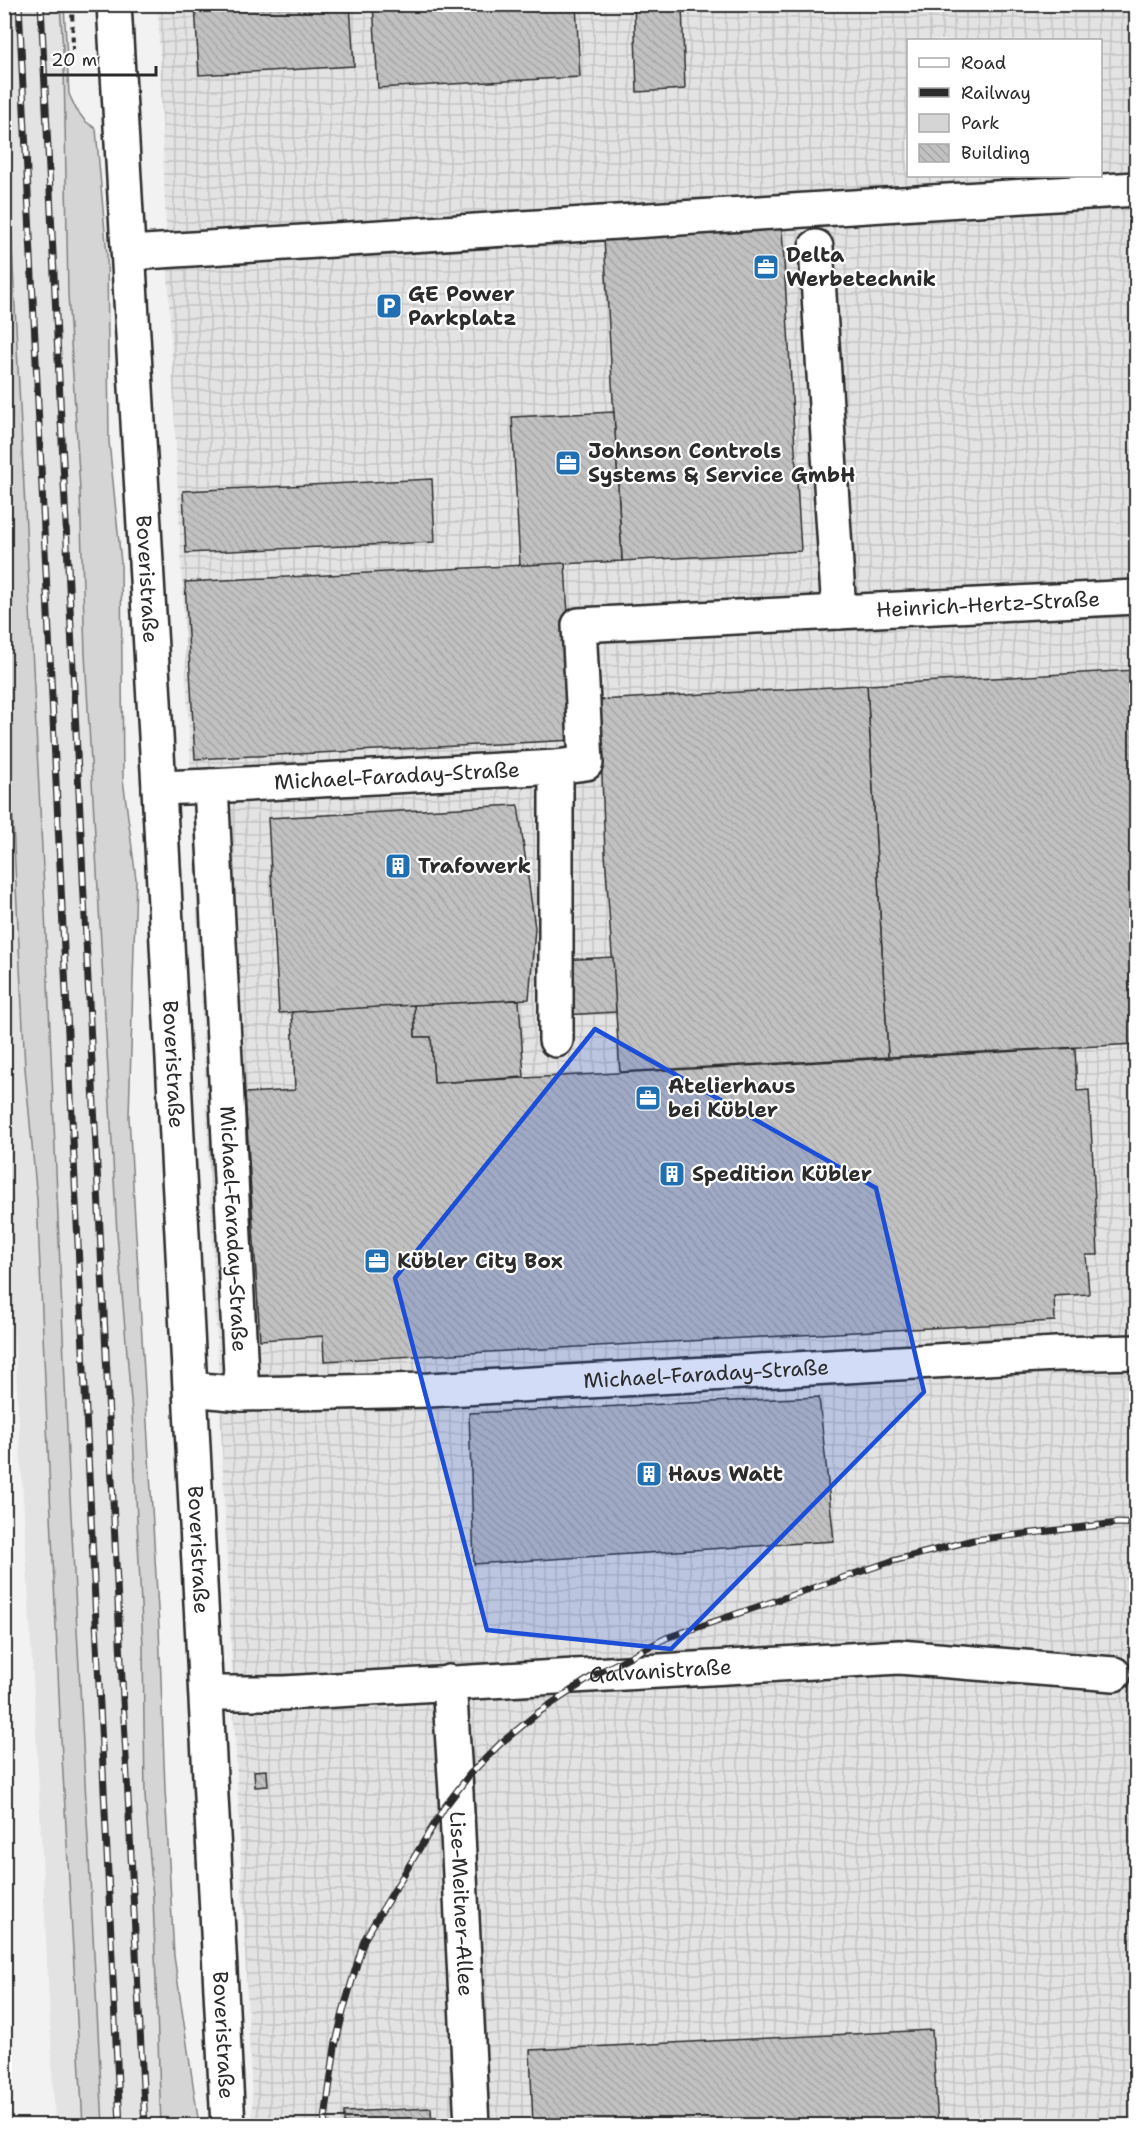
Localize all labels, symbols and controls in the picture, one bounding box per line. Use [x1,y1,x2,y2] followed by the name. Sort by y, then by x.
[42,39,156,77] scale bar
[907,39,1102,177] legend
[51,48,97,72] text: 20 m
[961,51,1006,75] text: Road
[961,81,1031,105] text: Railway
[961,111,1000,135] text: Park
[961,141,1030,165] text: Building
[786,241,936,293] place label: Delta Werbetechnik
[751,252,781,282] office icon: Delta Werbetechnik
[408,280,516,332] place label: GE Power Parkplatz
[374,291,404,321] parking icon: GE Power Parkplatz
[588,437,855,489] place label: Johnson Controls Systems & Service GmbH
[553,448,583,478] office icon: Johnson Controls Systems & Service GmbH
[129,514,165,644] street label: Boveristraße
[875,585,1101,624] street label: Heinrich-Hertz-Straße
[273,756,521,796] street label: Michael-Faraday-Straße
[383,851,413,881] building icon: Trafowerk
[418,852,531,880] place label: Trafowerk
[156,1000,191,1129] street label: Boveristraße
[668,1072,796,1124] place label: Atelierhaus bei Kübler
[633,1083,663,1113] office icon: Atelierhaus bei Kübler
[213,1105,254,1353] street label: Michael-Faraday-Straße
[657,1159,687,1189] building icon: Spedition Kübler
[692,1160,872,1188] place label: Spedition Kübler
[362,1246,392,1276] office icon: Kübler City Box
[397,1247,563,1275] place label: Kübler City Box
[583,1353,830,1395] street label: Michael-Faraday-Straße
[634,1459,664,1489] building icon: Haus Watt
[668,1460,783,1488] place label: Haus Watt
[181,1485,216,1614] street label: Boveristraße
[588,1653,733,1689] street label: Galvanistraße
[443,1810,480,1997] street label: Lise-Meitner-Allee
[206,1970,241,2100] street label: Boveristraße

